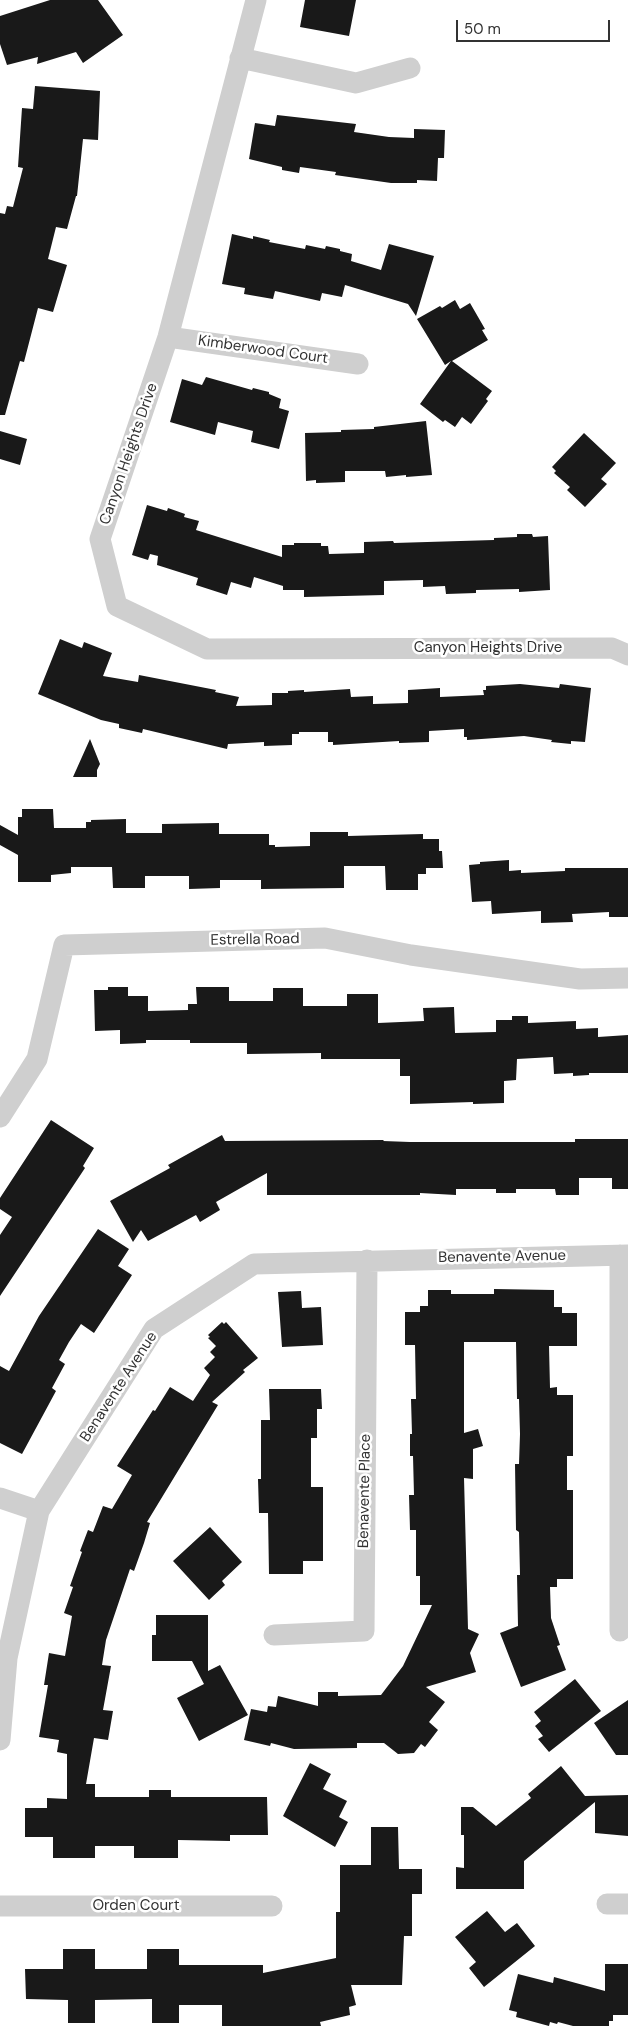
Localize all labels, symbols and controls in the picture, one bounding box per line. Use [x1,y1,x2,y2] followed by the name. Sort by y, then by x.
[458,10,612,42] scale bar
[464,19,501,39] text: 50 m
[197,332,329,368] street label: Kimberwood Court
[96,381,162,527] street label: Canyon Heights Drive
[414,639,562,657] street label: Canyon Heights Drive
[210,930,300,950] street label: Estrella Road
[438,1247,566,1267] street label: Benavente Avenue
[77,1328,161,1446] street label: Benavente Avenue
[355,1434,375,1548] street label: Benavente Place
[92,1897,180,1915] street label: Orden Court

